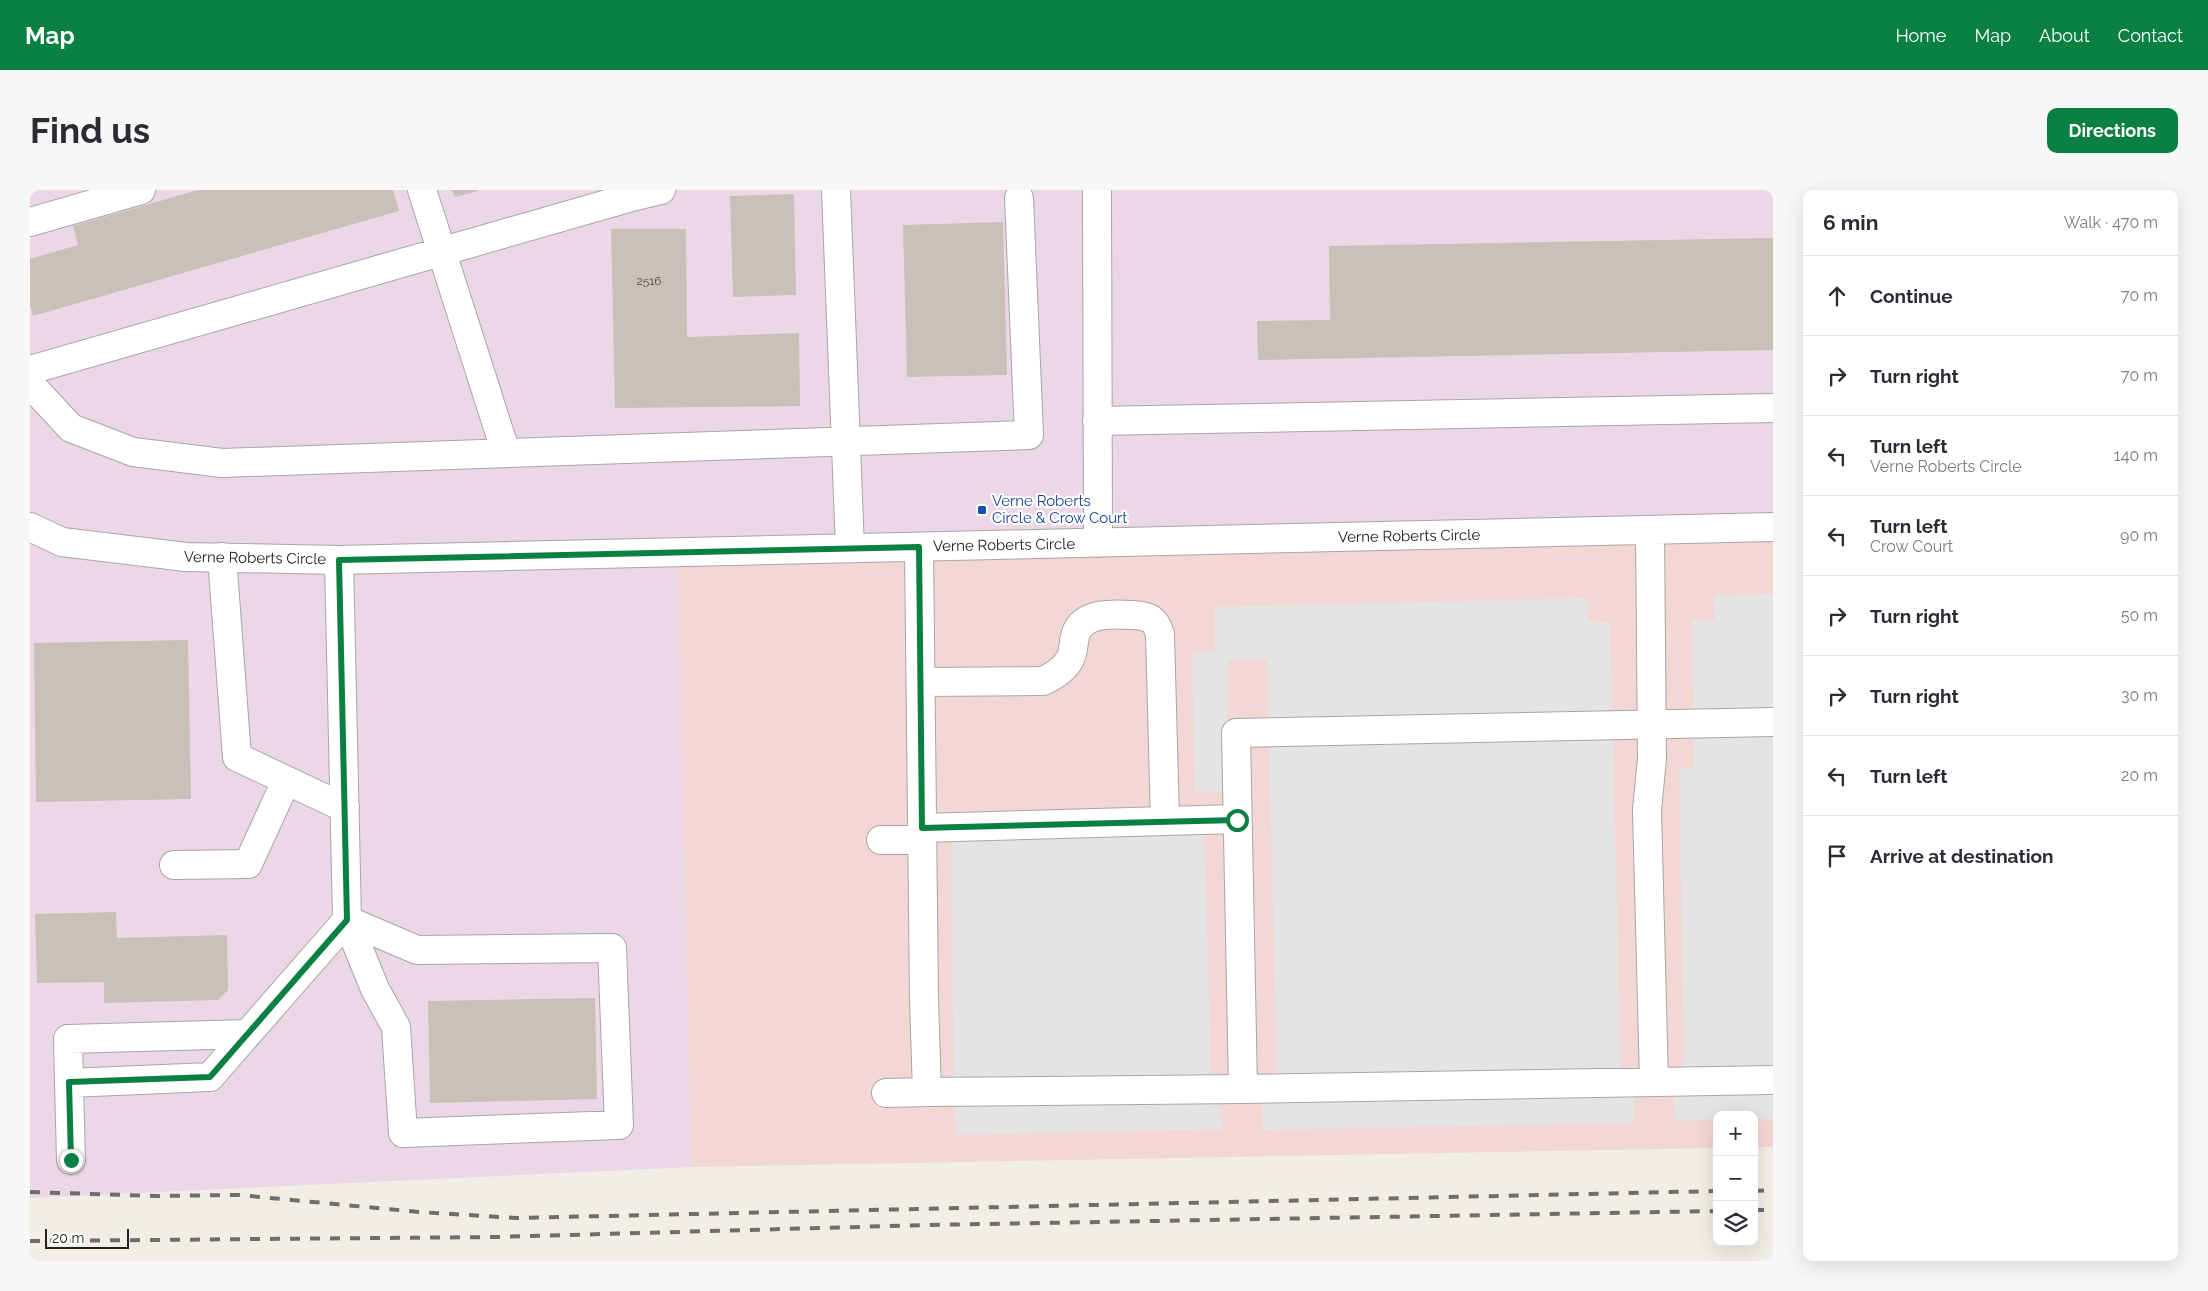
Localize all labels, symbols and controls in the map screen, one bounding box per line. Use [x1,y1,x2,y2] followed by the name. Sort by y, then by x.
[25,21,75,50] text: Map
[1895,25,1946,46] text: Home
[1974,25,2011,46] text: Map
[2039,25,2090,46] text: About
[2118,25,2183,46] text: Contact
[2047,108,2178,153] button: Directions
[30,110,150,151] text: Find us
[1823,210,1878,235] text: 6 min
[2064,213,2158,232] text: Walk · 470 m
[636,274,662,288] house number: 2516
[1823,282,1851,310] icon: ahead
[1870,285,1953,307] text: Continue
[2121,286,2158,305] text: 70 m
[1823,362,1851,390] icon: right
[1870,365,1959,387] text: Turn right
[2121,366,2158,385] text: 70 m
[1870,435,1947,457] text: Turn left
[1823,442,1851,470] icon: left
[2114,446,2158,465] text: 140 m
[1870,457,2022,476] text: Verne Roberts Circle
[992,492,1127,527] place label: Verne Roberts Circle & Crow Court
[976,504,988,516] marker: Verne Roberts Circle & Crow Court
[1870,515,1947,537] text: Turn left
[1823,522,1851,550] icon: left
[1338,526,1480,546] street label: Verne Roberts Circle
[2120,526,2158,545] text: 90 m
[933,535,1075,555] street label: Verne Roberts Circle
[1870,537,1953,556] text: Crow Court
[184,548,326,568] street label: Verne Roberts Circle
[1823,602,1851,630] icon: right
[1870,605,1959,627] text: Turn right
[2121,606,2158,625] text: 50 m
[1823,682,1851,710] icon: right
[1870,685,1959,707] text: Turn right
[2121,686,2158,705] text: 30 m
[1823,762,1851,790] icon: left
[1870,765,1947,787] text: Turn left
[2121,766,2158,785] text: 20 m
[1226,809,1249,832] route start
[1823,842,1851,870] icon: arrive
[1870,845,2054,867] text: Arrive at destination
[1713,1111,1758,1246] map controls
[1713,1111,1758,1156] button: +
[60,1149,83,1172] route end
[1713,1156,1758,1201] button: −
[1713,1201,1758,1246] button: layers
[45,1226,129,1249] scale bar
[52,1230,84,1246] text: 20 m

